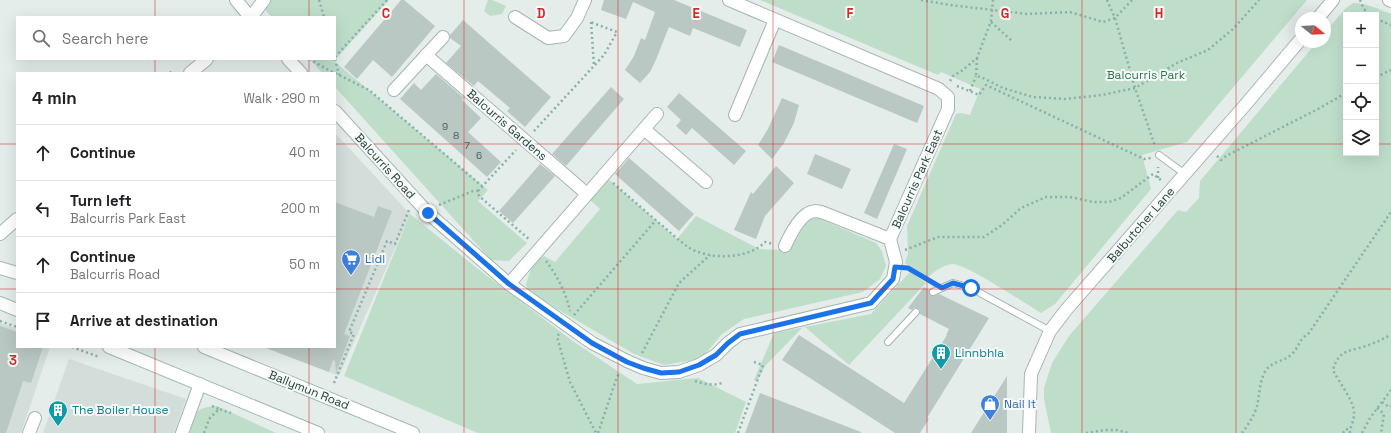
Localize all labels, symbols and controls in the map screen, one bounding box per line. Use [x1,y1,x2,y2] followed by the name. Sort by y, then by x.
[382,5,390,22] text: C
[537,5,546,22] text: D
[692,5,700,22] text: E
[847,5,854,22] text: F
[1001,5,1009,22] text: G
[1155,5,1163,22] text: H
[1295,12,1331,48] north arrow
[1343,12,1379,156] map controls
[1343,12,1379,48] button: +
[16,16,336,60] search box
[30,27,52,49] icon: search
[62,29,148,48] text: Search here
[1343,48,1379,84] button: −
[1107,67,1186,83] park label: Balcurris Park
[1343,84,1379,120] button: locate
[464,86,550,164] street label: Balcurris Gardens
[32,87,77,109] text: 4 min
[243,90,320,107] text: Walk · 290 m
[442,120,448,133] house number: 9
[1343,120,1379,156] button: layers
[888,127,946,231] street label: Balcurris Park East
[453,129,459,142] house number: 8
[351,130,419,202] street label: Balcurris Road
[464,139,470,152] house number: 7
[32,142,54,164] icon: ahead
[70,143,136,162] text: Continue
[289,144,320,161] text: 40 m
[476,149,482,162] house number: 6
[1104,184,1178,266] street label: Balbutcher Lane
[70,191,132,210] text: Turn left
[32,198,54,220] icon: left
[281,200,320,217] text: 200 m
[419,204,437,222] route end
[70,210,186,227] text: Balcurris Park East
[70,247,136,266] text: Continue
[340,248,362,276] supermarket icon: Lidl
[365,251,385,267] place label: Lidl
[32,254,54,276] icon: ahead
[289,256,320,273] text: 50 m
[70,266,160,283] text: Balcurris Road
[962,279,980,297] route start
[32,310,54,332] icon: arrive
[70,311,218,330] text: Arrive at destination
[930,342,952,370] building icon: Linnbhla
[955,345,1004,361] place label: Linnbhla
[9,352,17,369] text: 3
[266,367,352,413] street label: Ballymun Road
[979,393,1001,421] shop icon: Nail It
[1004,396,1036,412] place label: Nail It
[47,399,69,427] building icon: The Boiler House
[72,402,169,418] place label: The Boiler House

